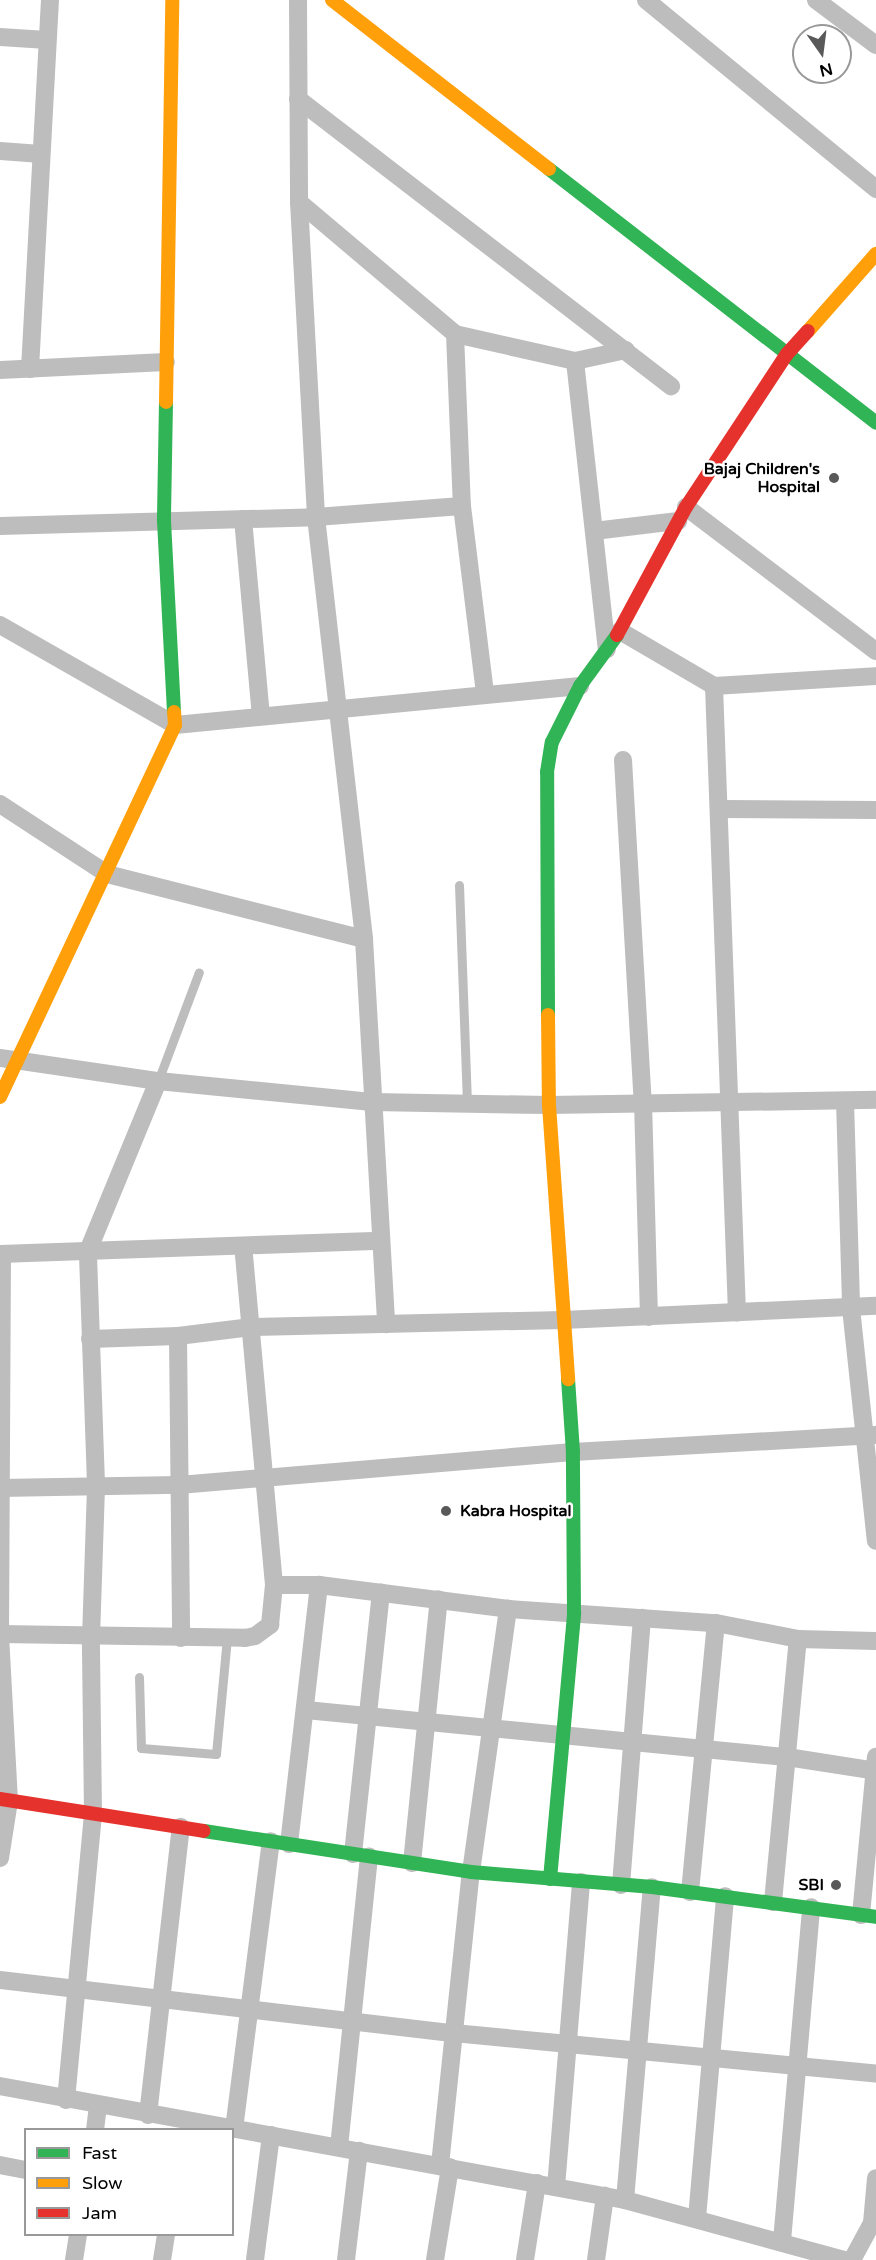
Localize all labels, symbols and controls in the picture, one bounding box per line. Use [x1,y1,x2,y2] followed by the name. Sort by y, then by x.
[792,24,852,84] north arrow
[817,58,835,81] text: N
[704,459,820,497] place label: Bajaj Children's Hospital
[825,469,843,487] marker: Bajaj Children's Hospital
[460,1501,572,1521] place label: Kabra Hospital
[437,1502,455,1520] marker: Kabra Hospital
[798,1875,824,1895] place label: SBI
[829,1878,843,1892] marker: SBI
[24,2128,234,2236] legend
[82,2142,117,2164] text: Fast
[82,2172,123,2194] text: Slow
[82,2202,117,2224] text: Jam

